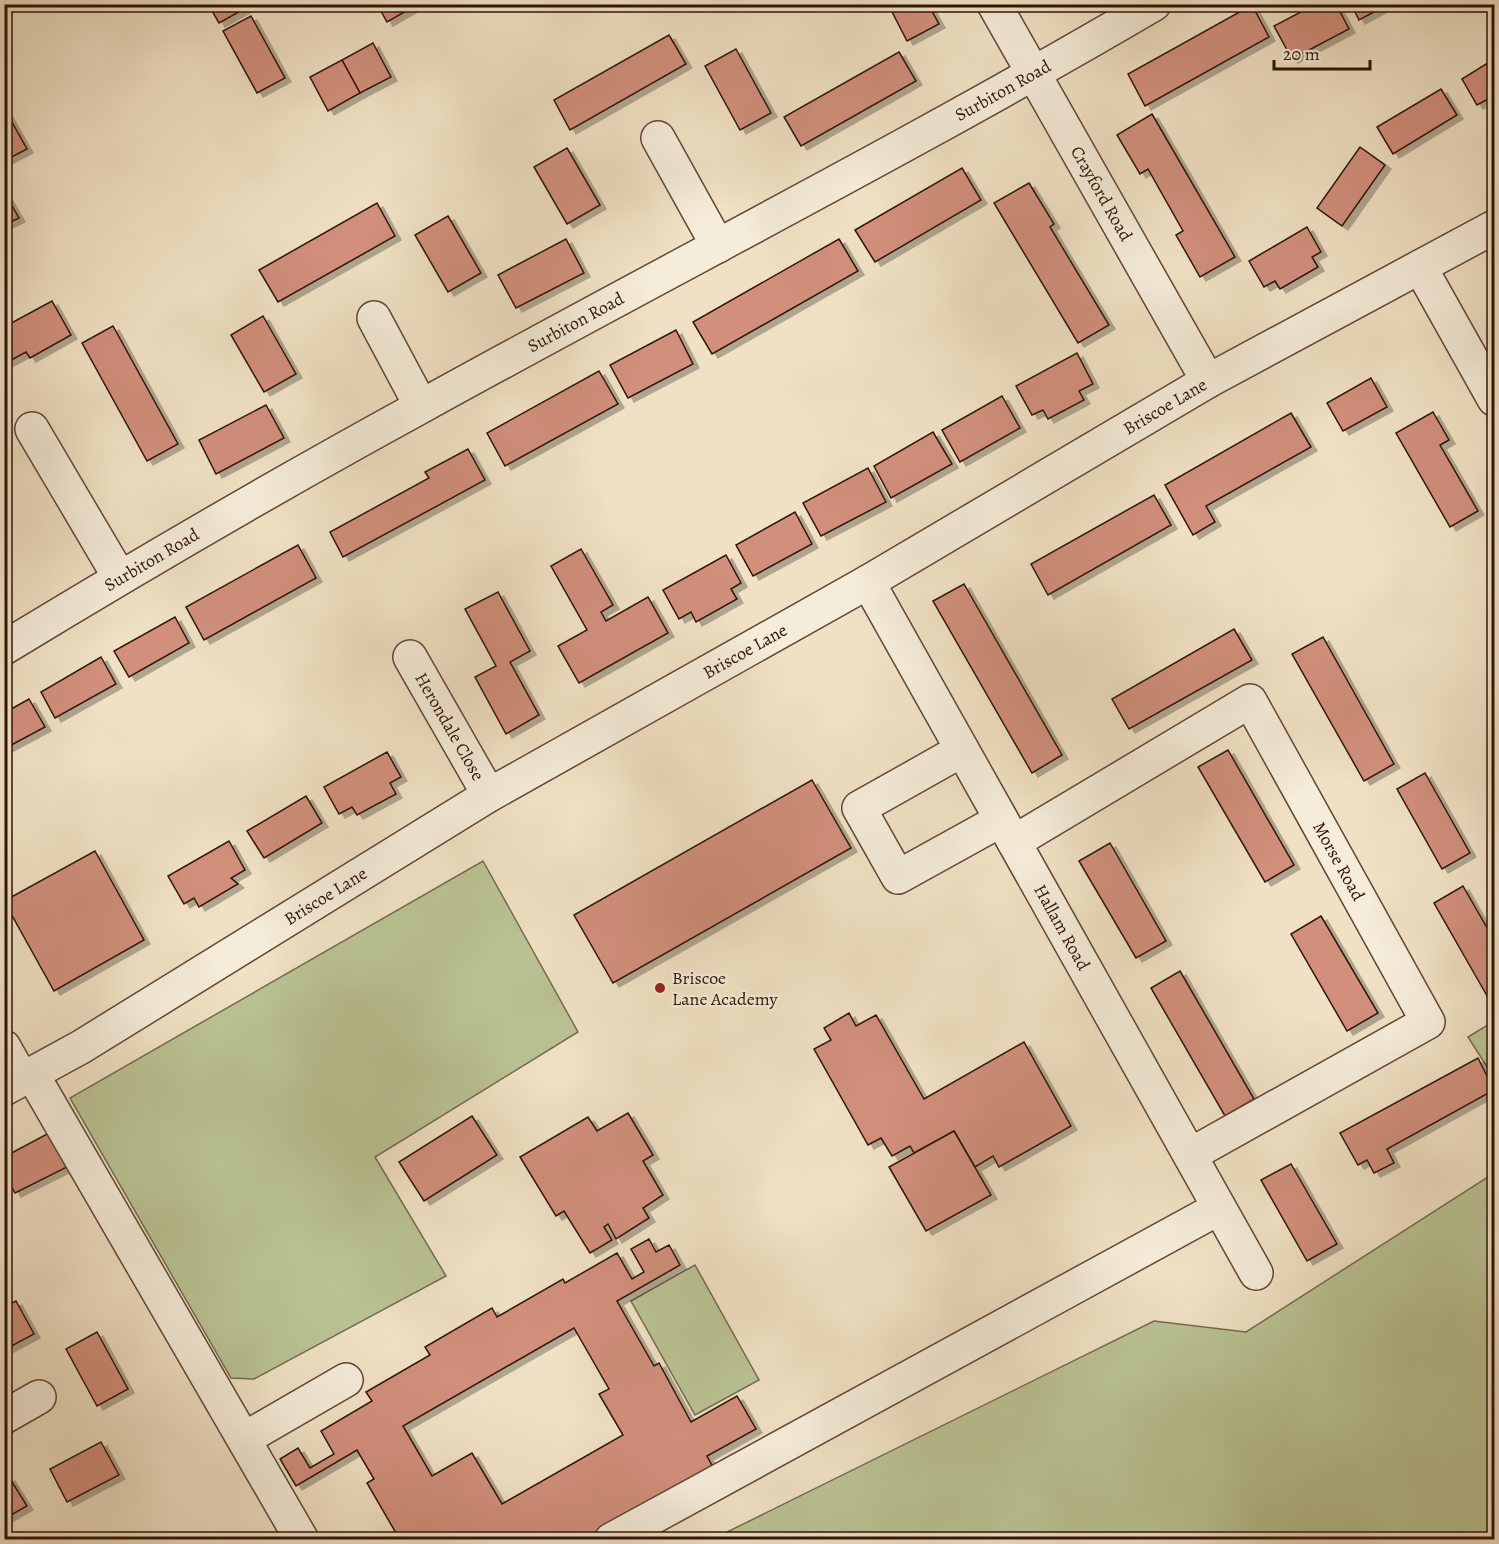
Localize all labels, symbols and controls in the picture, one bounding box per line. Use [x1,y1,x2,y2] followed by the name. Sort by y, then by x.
[1274,33,1370,71] scale bar
[1283,42,1320,66] text: 20 m
[951,54,1055,127] street label: Surbiton Road
[1065,142,1138,246] street label: Crayford Road
[523,286,628,358] street label: Surbiton Road
[1119,372,1211,441] street label: Briscoe Lane
[100,522,204,597] street label: Surbiton Road
[699,618,792,684] street label: Briscoe Lane
[409,668,490,785] street label: Herondale Close
[1307,817,1371,905] street label: Morse Road
[279,861,371,931] street label: Briscoe Lane
[1028,880,1096,975] street label: Hallam Road
[672,966,778,1011] place label: Briscoe Lane Academy
[653,981,667,995] marker: Briscoe Lane Academy

